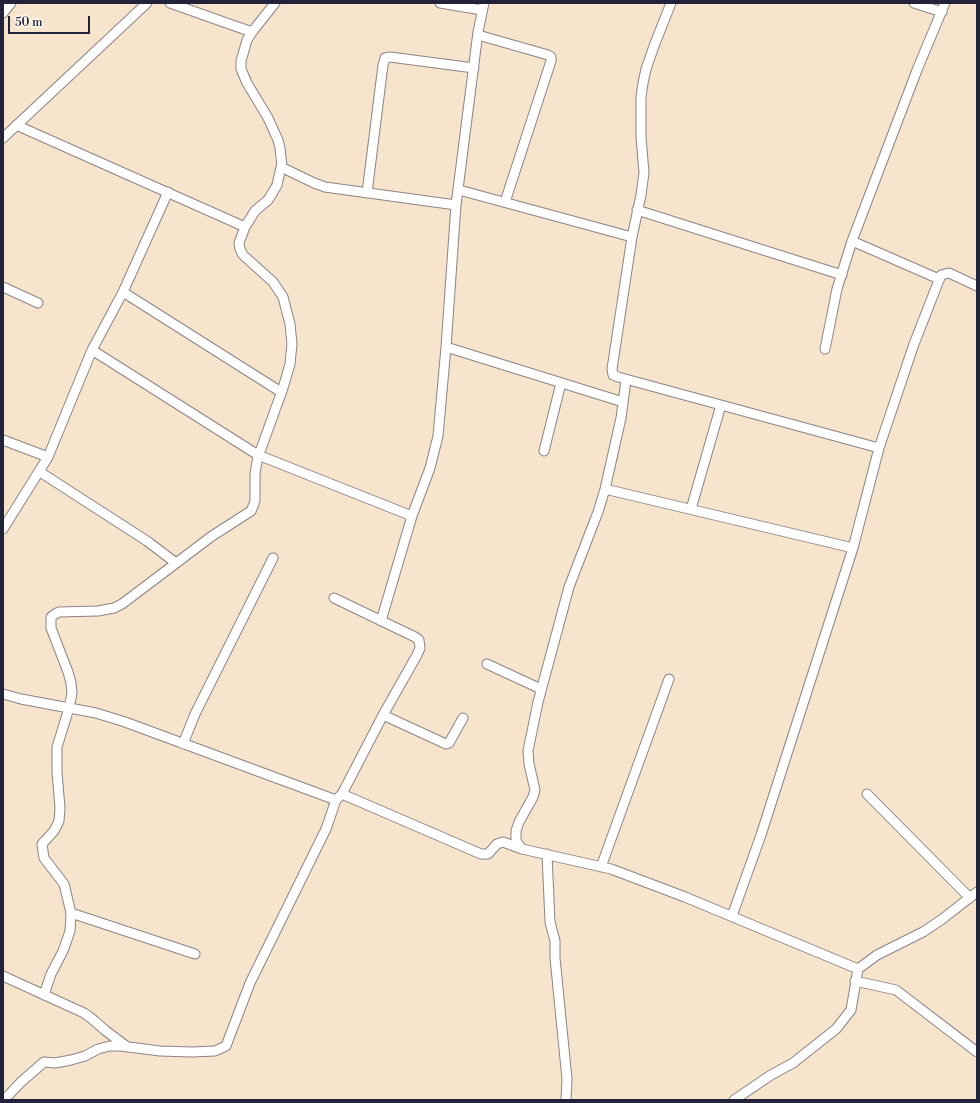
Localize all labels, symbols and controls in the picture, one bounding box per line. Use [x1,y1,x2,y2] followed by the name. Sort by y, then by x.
[10,8,92,34] scale bar
[15,15,43,30] text: 50 m

